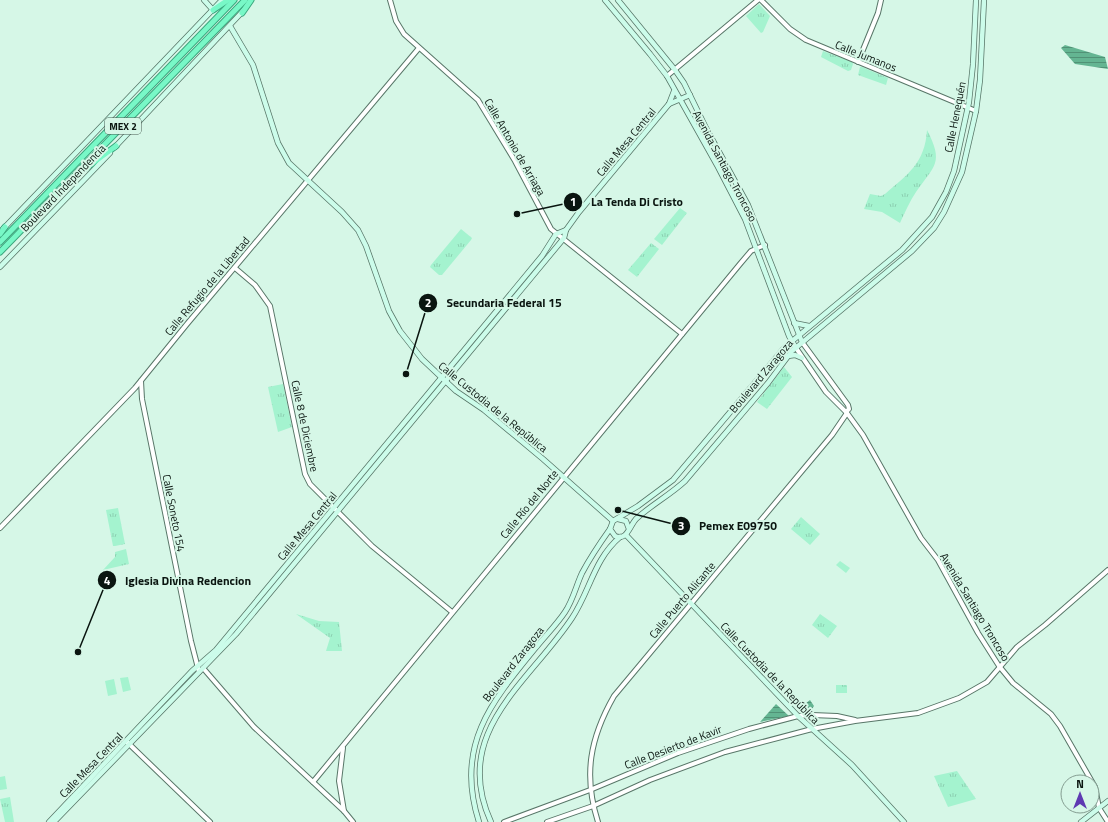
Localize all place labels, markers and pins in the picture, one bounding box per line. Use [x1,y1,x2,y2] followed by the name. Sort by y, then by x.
[563,190,691,214] callout: La Tenda Di Cristo
[418,291,570,315] callout: Secundaria Federal 15
[671,514,785,538] callout: Pemex E09750
[97,568,259,592] callout: Iglesia Divina Redencion

